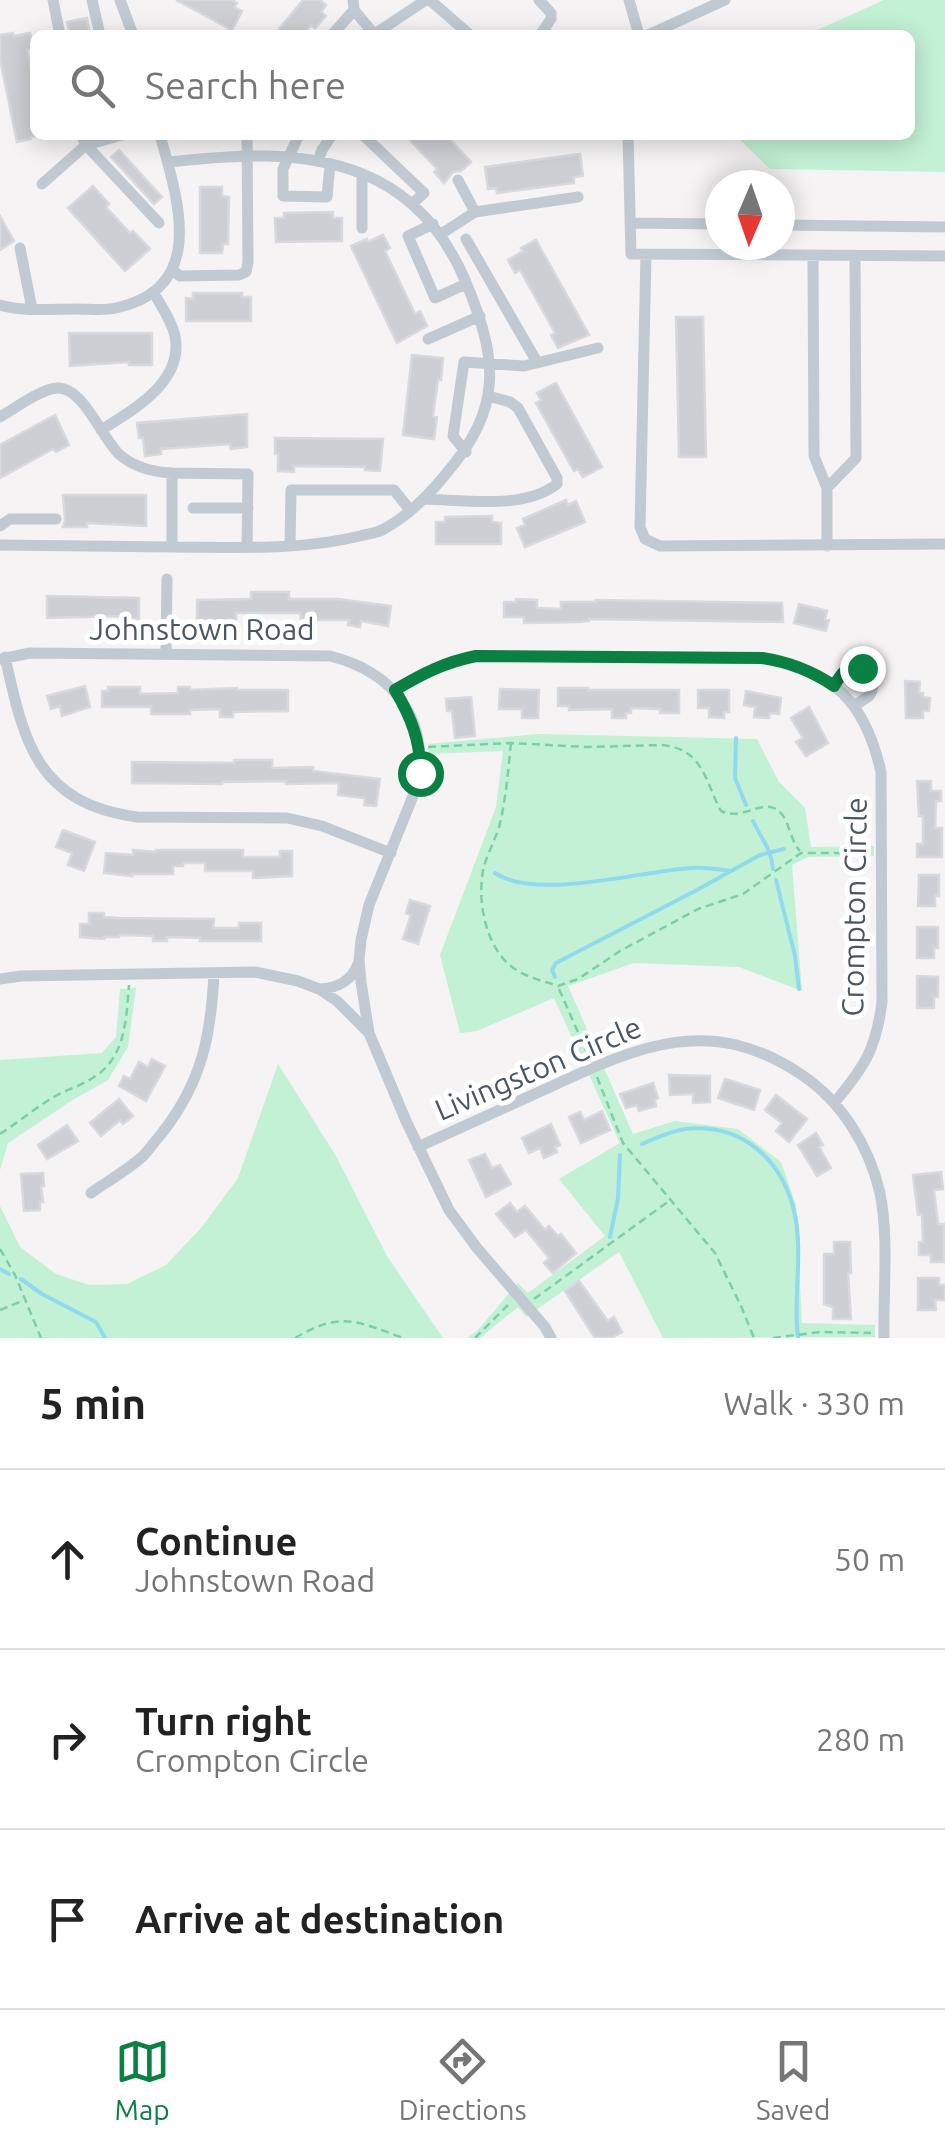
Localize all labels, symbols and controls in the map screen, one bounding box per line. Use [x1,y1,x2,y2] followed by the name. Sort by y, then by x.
[30,30,915,140] search box
[65,58,120,113] icon: search
[145,64,346,106] text: Search here
[705,170,795,260] north arrow
[89,612,315,646] street label: Johnstown Road
[840,646,886,692] route end
[398,751,444,797] route start
[835,797,873,1017] street label: Crompton Circle
[430,1009,646,1127] street label: Livingston Circle
[40,1380,146,1427] text: 5 min
[723,1385,905,1421] text: Walk · 330 m
[135,1520,297,1562] text: Continue
[40,1532,95,1587] icon: ahead
[834,1541,905,1577] text: 50 m
[135,1562,375,1598] text: Johnstown Road
[135,1700,312,1742] text: Turn right
[40,1712,95,1767] icon: right
[816,1721,905,1757] text: 280 m
[135,1742,369,1778] text: Crompton Circle
[40,1892,95,1947] icon: arrive
[135,1898,504,1940] text: Arrive at destination
[115,2034,170,2125] tab: Map
[399,2034,527,2125] tab: Directions
[756,2034,830,2125] tab: Saved

